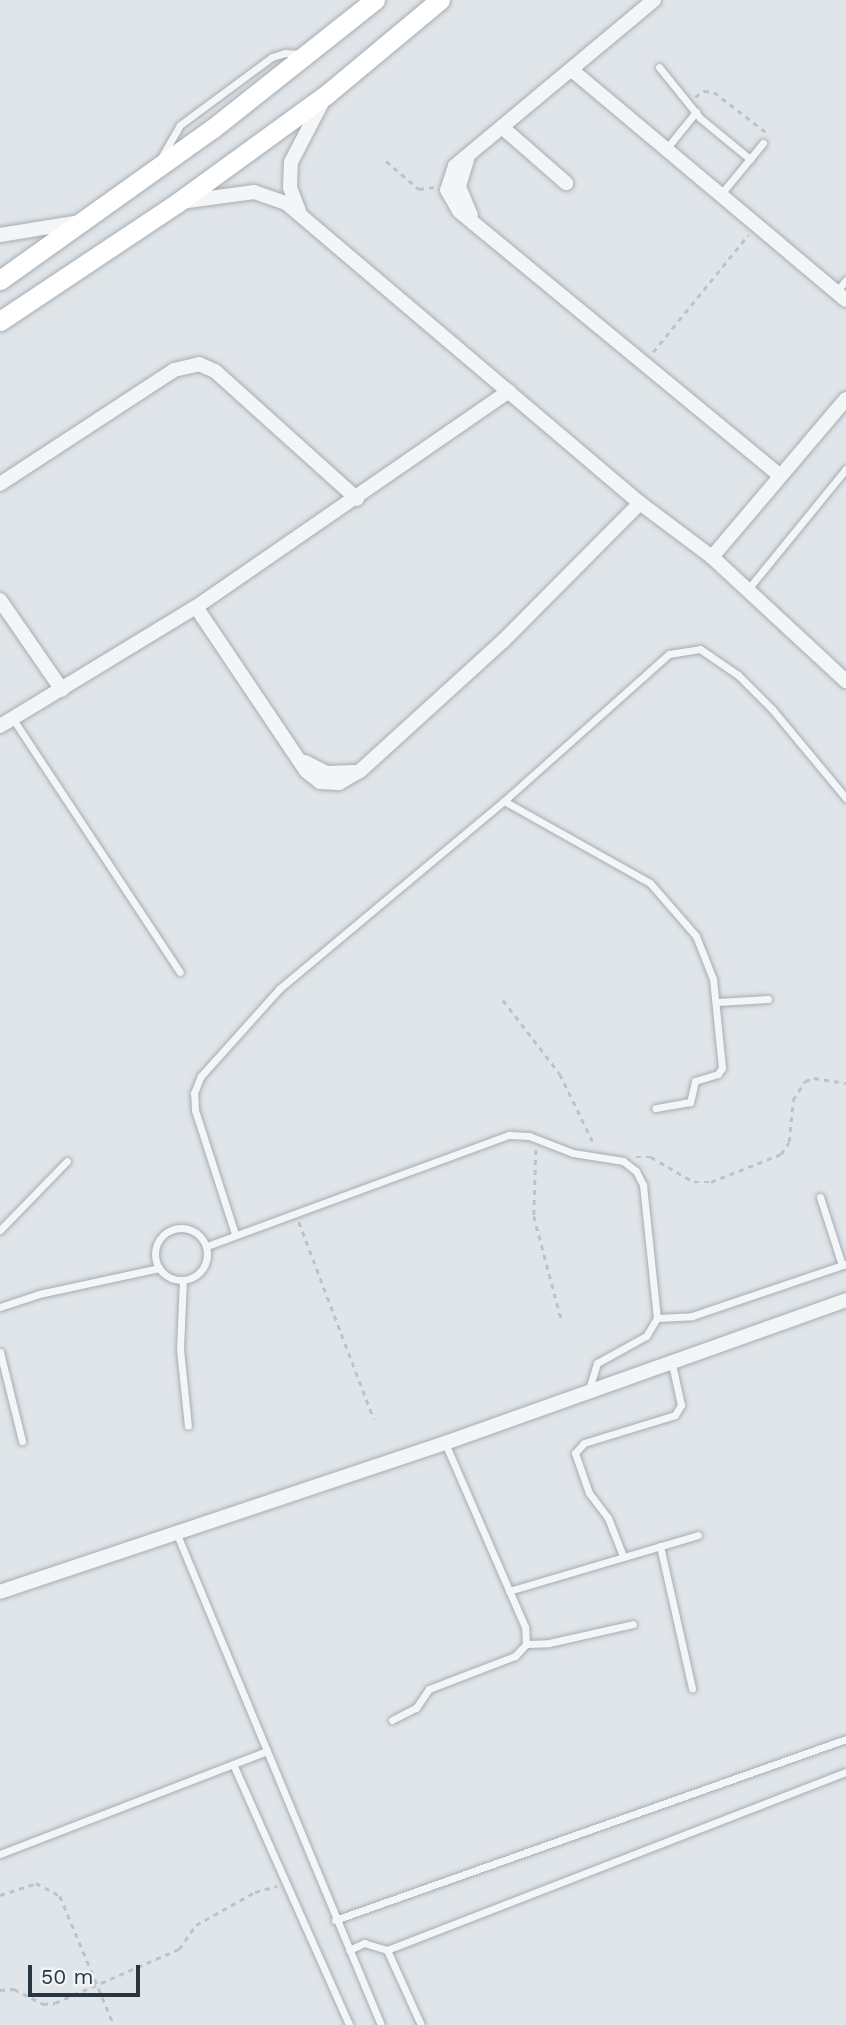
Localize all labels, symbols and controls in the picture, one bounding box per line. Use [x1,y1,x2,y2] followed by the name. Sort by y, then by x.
[32,1952,144,1996] scale bar
[41,1964,93,1989] text: 50 m

